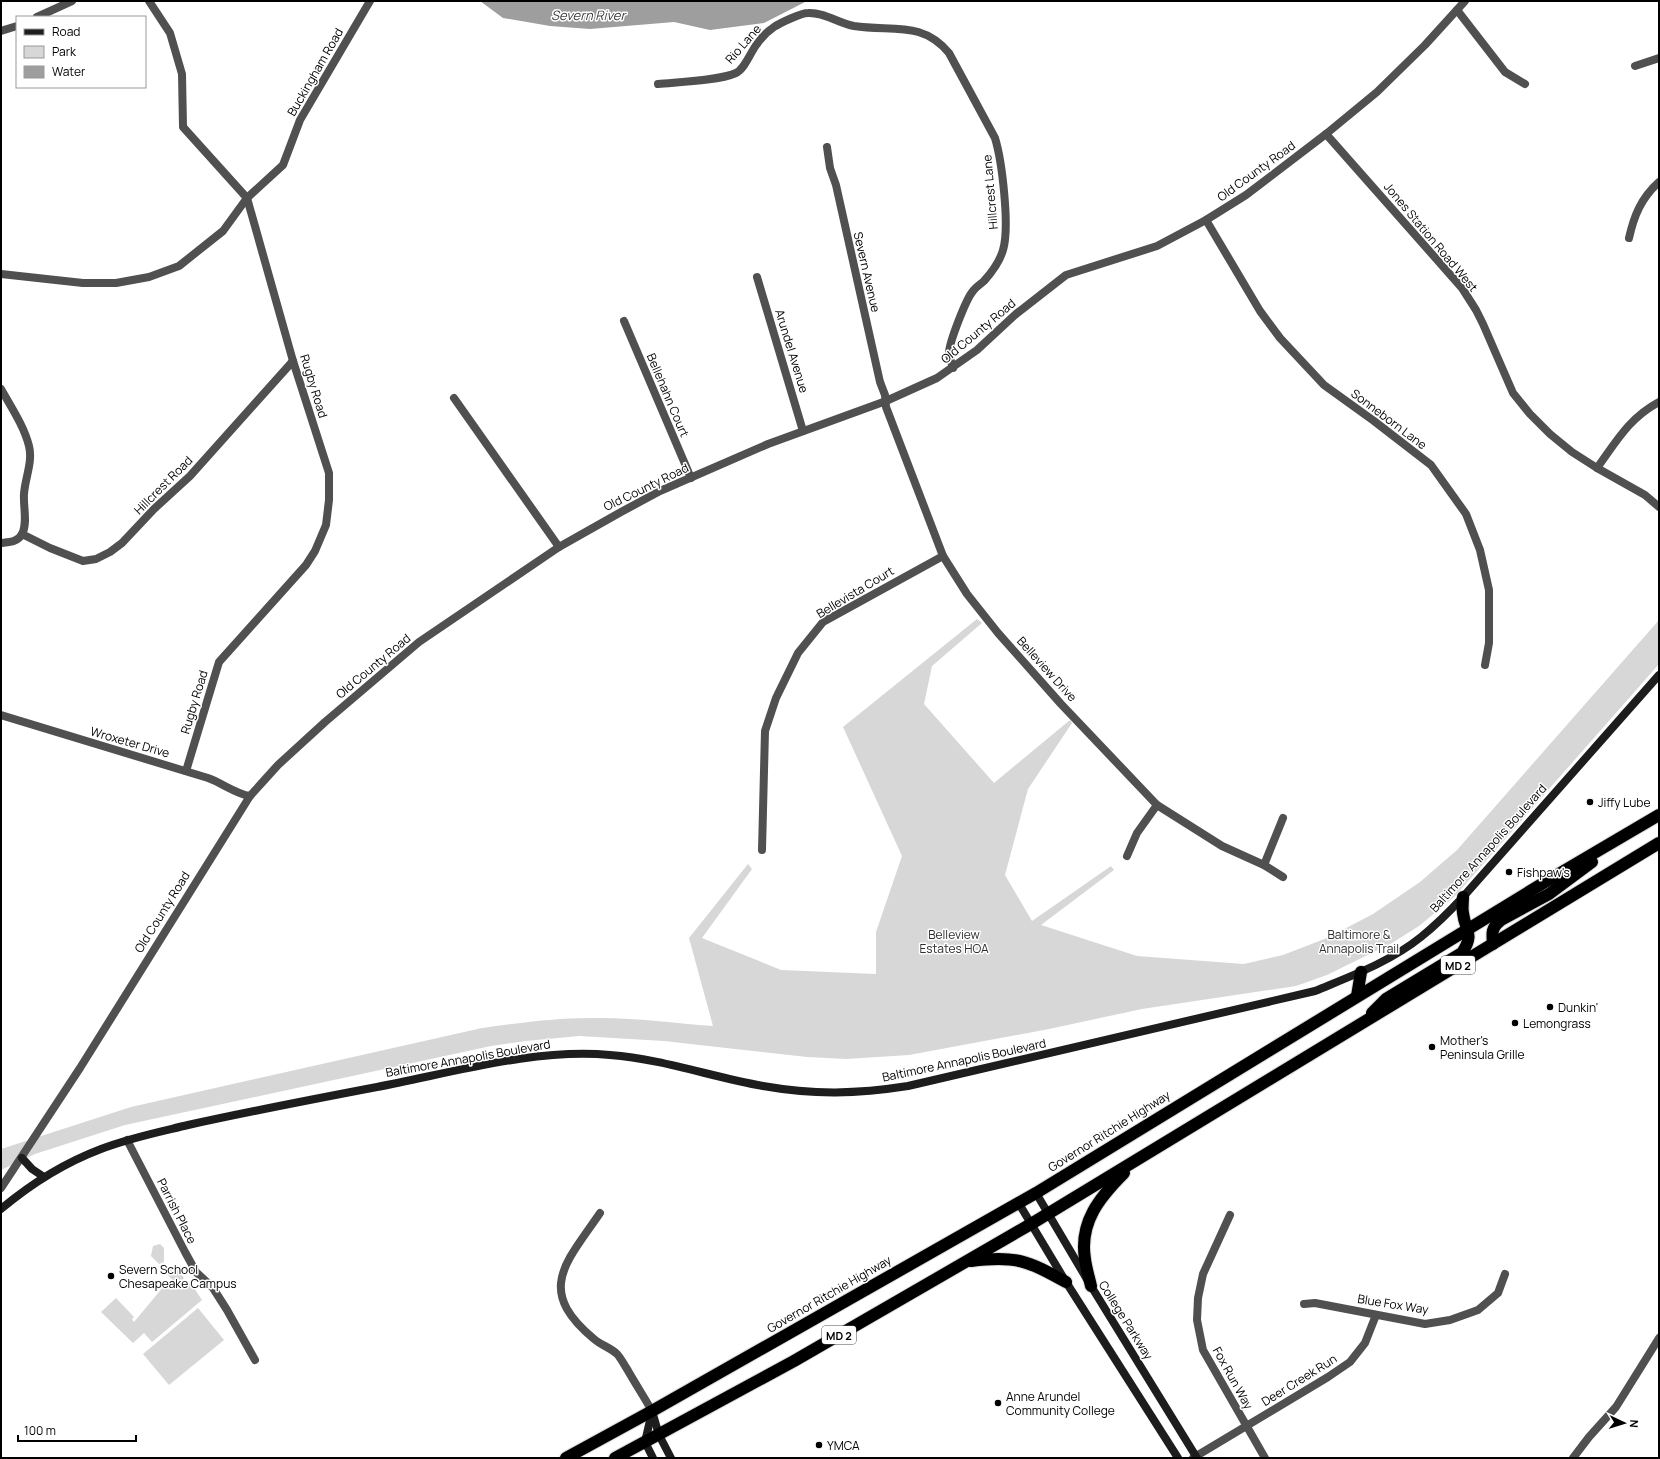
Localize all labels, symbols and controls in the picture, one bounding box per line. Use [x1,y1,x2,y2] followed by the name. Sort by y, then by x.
[551,6,627,24] water label: Severn River
[16,16,146,88] legend
[721,21,765,67] street label: Rio Lane
[52,23,80,40] text: Road
[283,25,347,119] street label: Buckingham Road
[52,43,77,60] text: Park
[52,63,86,80] text: Water
[1213,137,1299,205] street label: Old County Road
[978,154,1002,230] street label: Hillcrest Lane
[1380,179,1482,295] street label: Jones Station Road West
[849,230,885,314] street label: Severn Avenue
[937,295,1019,367] street label: Old County Road
[771,307,813,395] street label: Arundel Avenue
[643,351,693,440] street label: Bellehahn Court
[296,352,332,420] street label: Rugby Road
[1348,385,1430,453] street label: Sonneborn Lane
[130,452,196,518] street label: Hillcrest Road
[601,459,691,515] street label: Old County Road
[813,562,897,622] street label: Bellevista Court
[332,630,414,702] street label: Old County Road
[1013,633,1081,705] street label: Belleview Drive
[176,668,212,736] street label: Rugby Road
[88,723,172,761] street label: Wroxeter Drive
[1426,780,1550,916] street label: Baltimore Annapolis Boulevard
[1598,794,1650,811] place label: Jiffy Lube
[1585,797,1595,807] marker: Jiffy Lube
[1517,864,1570,881] place label: Fishpaw's
[1504,867,1514,877] marker: Fishpaw's
[130,868,194,956] street label: Old County Road
[919,926,989,957] park label: Belleview Estates HOA
[1319,926,1399,957] park label: Baltimore & Annapolis Trail
[1441,956,1475,974] road number: MD 2
[1558,999,1598,1016] place label: Dunkin'
[1545,1002,1555,1012] marker: Dunkin'
[1523,1015,1591,1032] place label: Lemongrass
[1510,1018,1520,1028] marker: Lemongrass
[1440,1032,1525,1063] place label: Mother's Peninsula Grille
[880,1034,1048,1086] street label: Baltimore Annapolis Boulevard
[384,1035,552,1081] street label: Baltimore Annapolis Boulevard
[1427,1042,1437,1052] marker: Mother's Peninsula Grille
[1045,1086,1174,1176] street label: Governor Ritchie Highway
[153,1175,201,1247] street label: Parrish Place
[764,1251,895,1337] street label: Governor Ritchie Highway
[119,1261,237,1292] place label: Severn School Chesapeake Campus
[106,1271,116,1281] marker: Severn School Chesapeake Campus
[1095,1277,1157,1363] street label: College Parkway
[1356,1290,1430,1318] street label: Blue Fox Way
[822,1326,856,1344] road number: MD 2
[1209,1344,1258,1413] street label: Fox Run Way
[1258,1350,1340,1410] street label: Deer Creek Run
[1006,1388,1115,1419] place label: Anne Arundel Community College
[993,1398,1003,1408] marker: Anne Arundel Community College
[1604,1403,1644,1443] north arrow
[18,1417,136,1443] scale bar
[1627,1419,1642,1428] text: N
[24,1422,56,1439] text: 100 m
[827,1437,860,1454] place label: YMCA
[814,1440,824,1450] marker: YMCA

